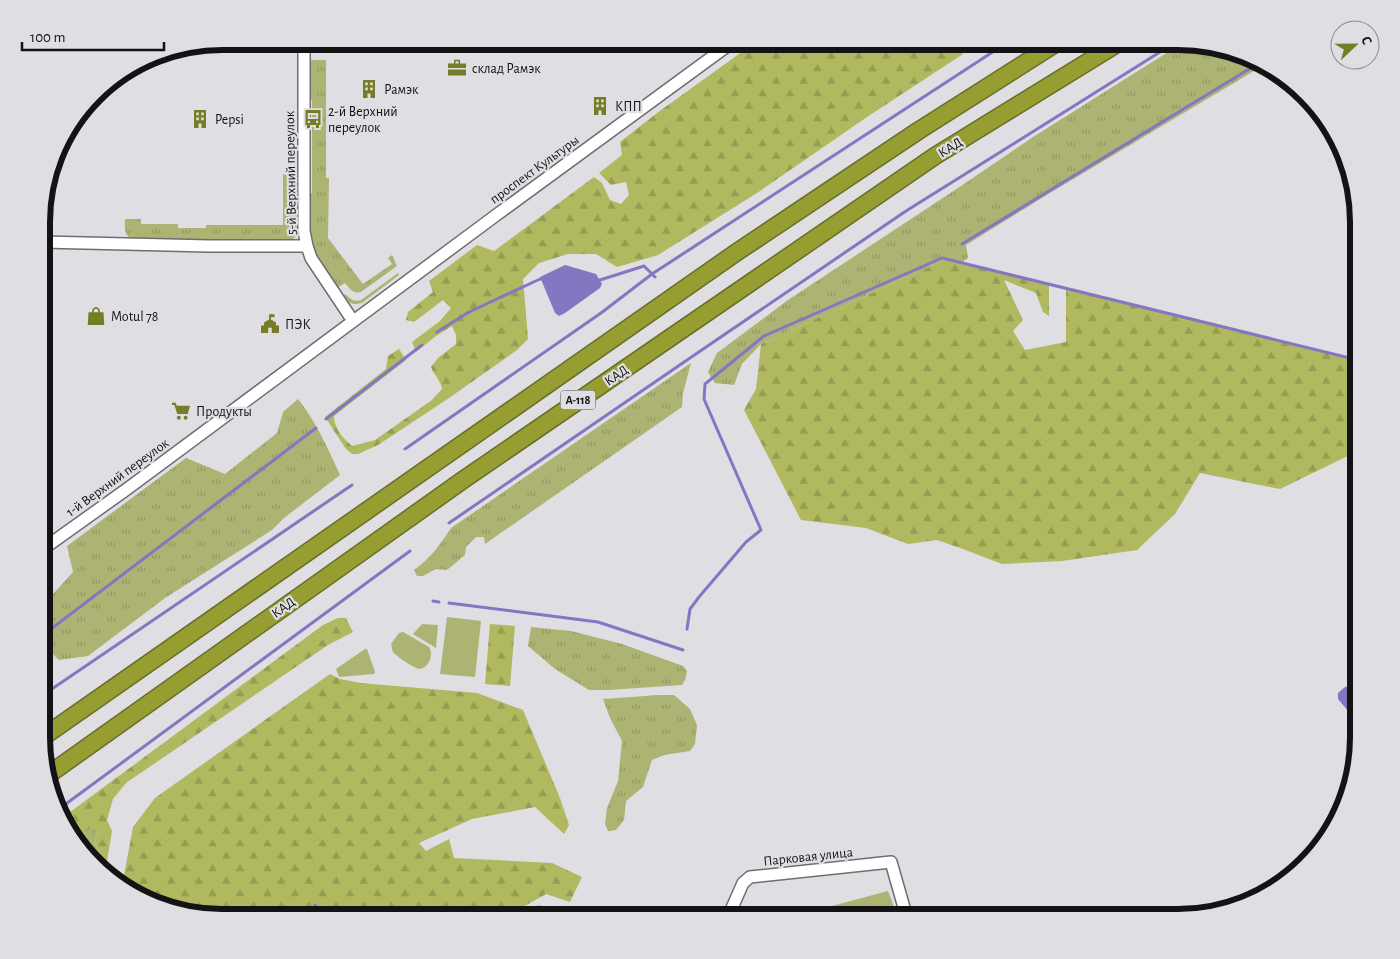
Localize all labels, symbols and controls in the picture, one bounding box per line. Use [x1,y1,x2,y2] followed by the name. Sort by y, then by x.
[22,20,165,52] scale bar
[1330,20,1380,70] north arrow
[30,30,65,45] text: 100 m
[1358,34,1374,47] text: С
[446,57,468,79] office icon: склад Рамэк
[472,62,541,76] place label: склад Рамэк
[358,78,380,100] building icon: Рамэк
[384,83,419,97] place label: Рамэк
[589,95,611,117] building icon: КПП
[615,100,642,114] place label: КПП
[328,105,398,135] place label: 2-й Верхний переулок
[189,108,211,130] building icon: Pepsi
[302,108,324,130] bus stop icon: 2-й Верхний переулок
[283,110,299,235] street label: 5-й Верхний переулок
[215,113,244,127] place label: Pepsi
[488,133,582,207] street label: проспект Культуры
[936,135,965,161] street label: КАД
[85,305,107,327] shop icon: Motul 78
[111,310,159,324] place label: Motul 78
[259,313,281,335] public building icon: ПЭК
[285,318,311,332] place label: ПЭК
[602,363,631,389] street label: КАД
[560,390,596,410] road number: А-118
[170,400,192,422] supermarket icon: Продукты
[196,405,252,419] place label: Продукты
[64,436,172,520] street label: 1-й Верхний переулок
[269,595,298,621] street label: КАД
[763,845,854,869] street label: Парковая улица

